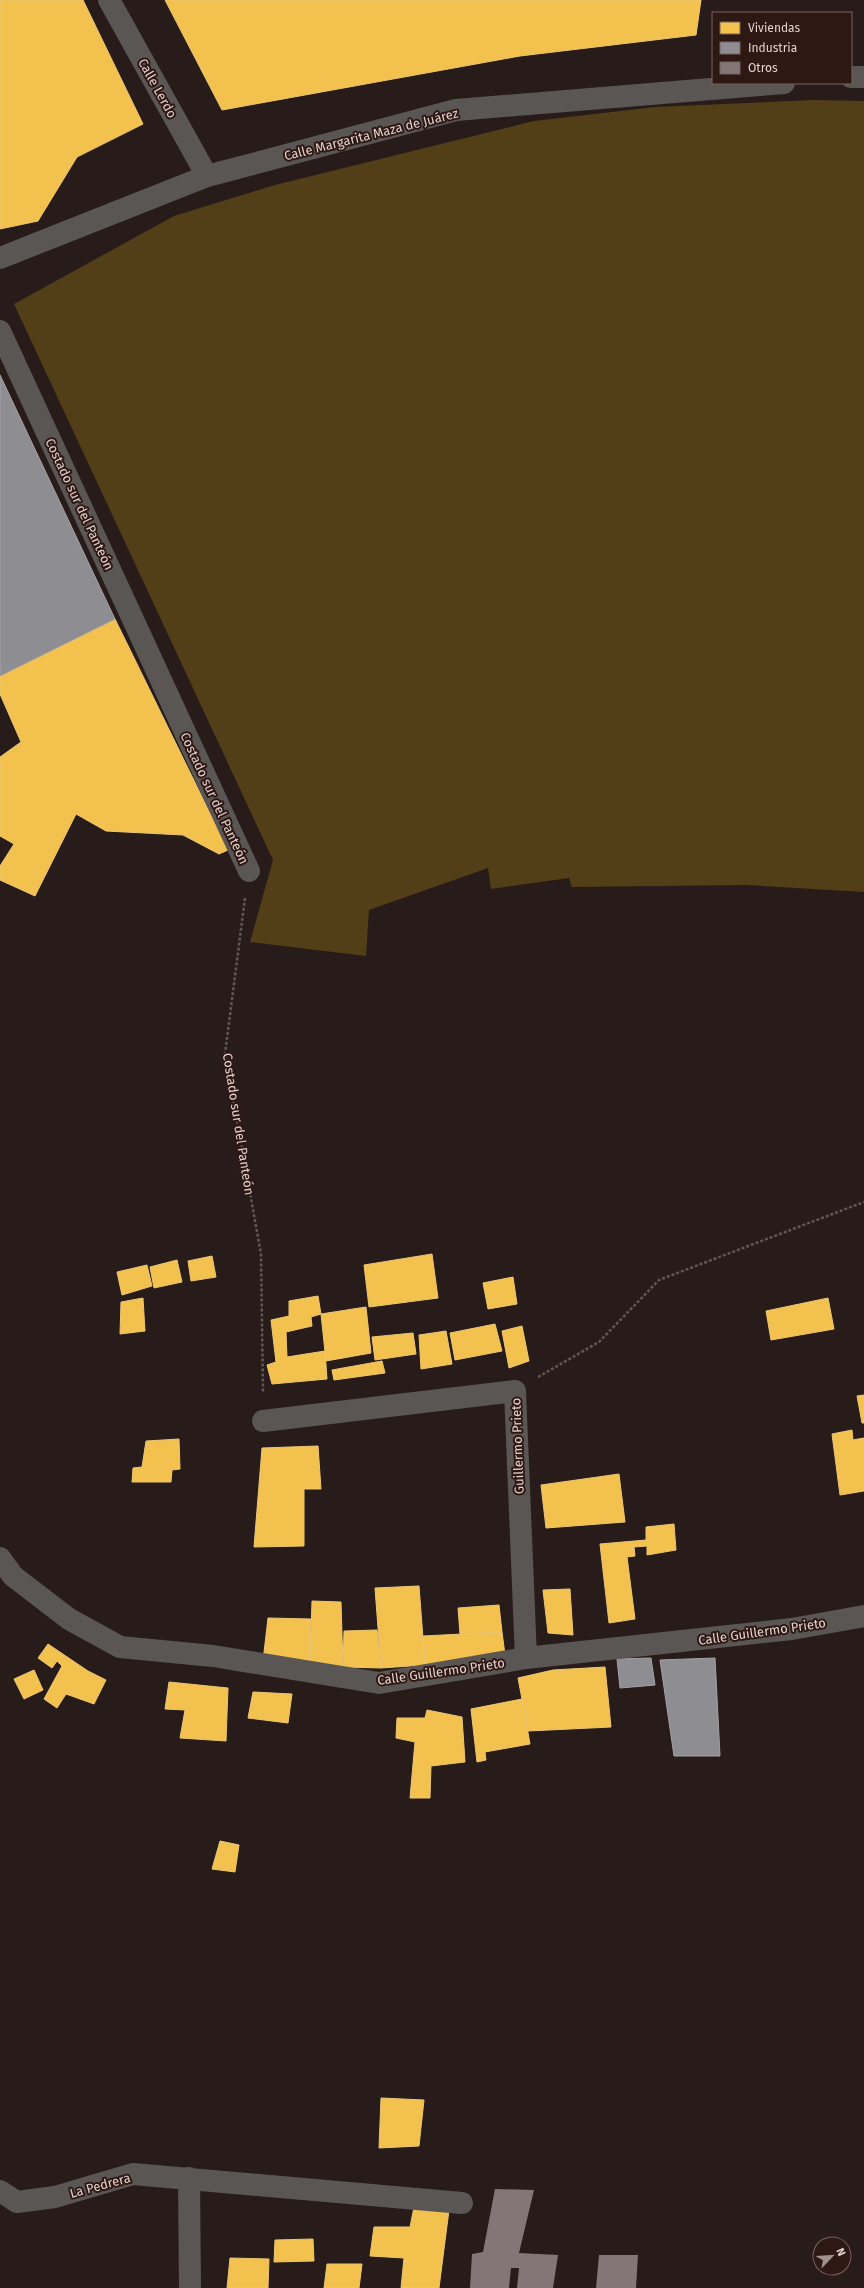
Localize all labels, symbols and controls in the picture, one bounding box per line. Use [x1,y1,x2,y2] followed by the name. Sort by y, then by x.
[712,12,852,84] legend
[748,21,801,35] text: Viviendas
[748,41,797,55] text: Industria
[135,56,180,120] street label: Calle Lerdo
[748,61,778,75] text: Otros
[282,105,460,163] street label: Calle Margarita Maza de Juárez
[42,436,117,573] street label: Costado sur del Panteón
[177,730,252,867] street label: Costado sur del Panteón
[220,1052,257,1196] street label: Costado sur del Panteón
[508,1398,527,1494] street label: Guillermo Prieto
[697,1615,827,1648] street label: Calle Guillermo Prieto
[376,1655,506,1688] street label: Calle Guillermo Prieto
[68,2170,132,2201] street label: La Pedrera
[812,2236,852,2276] north arrow
[833,2246,848,2258] text: N

